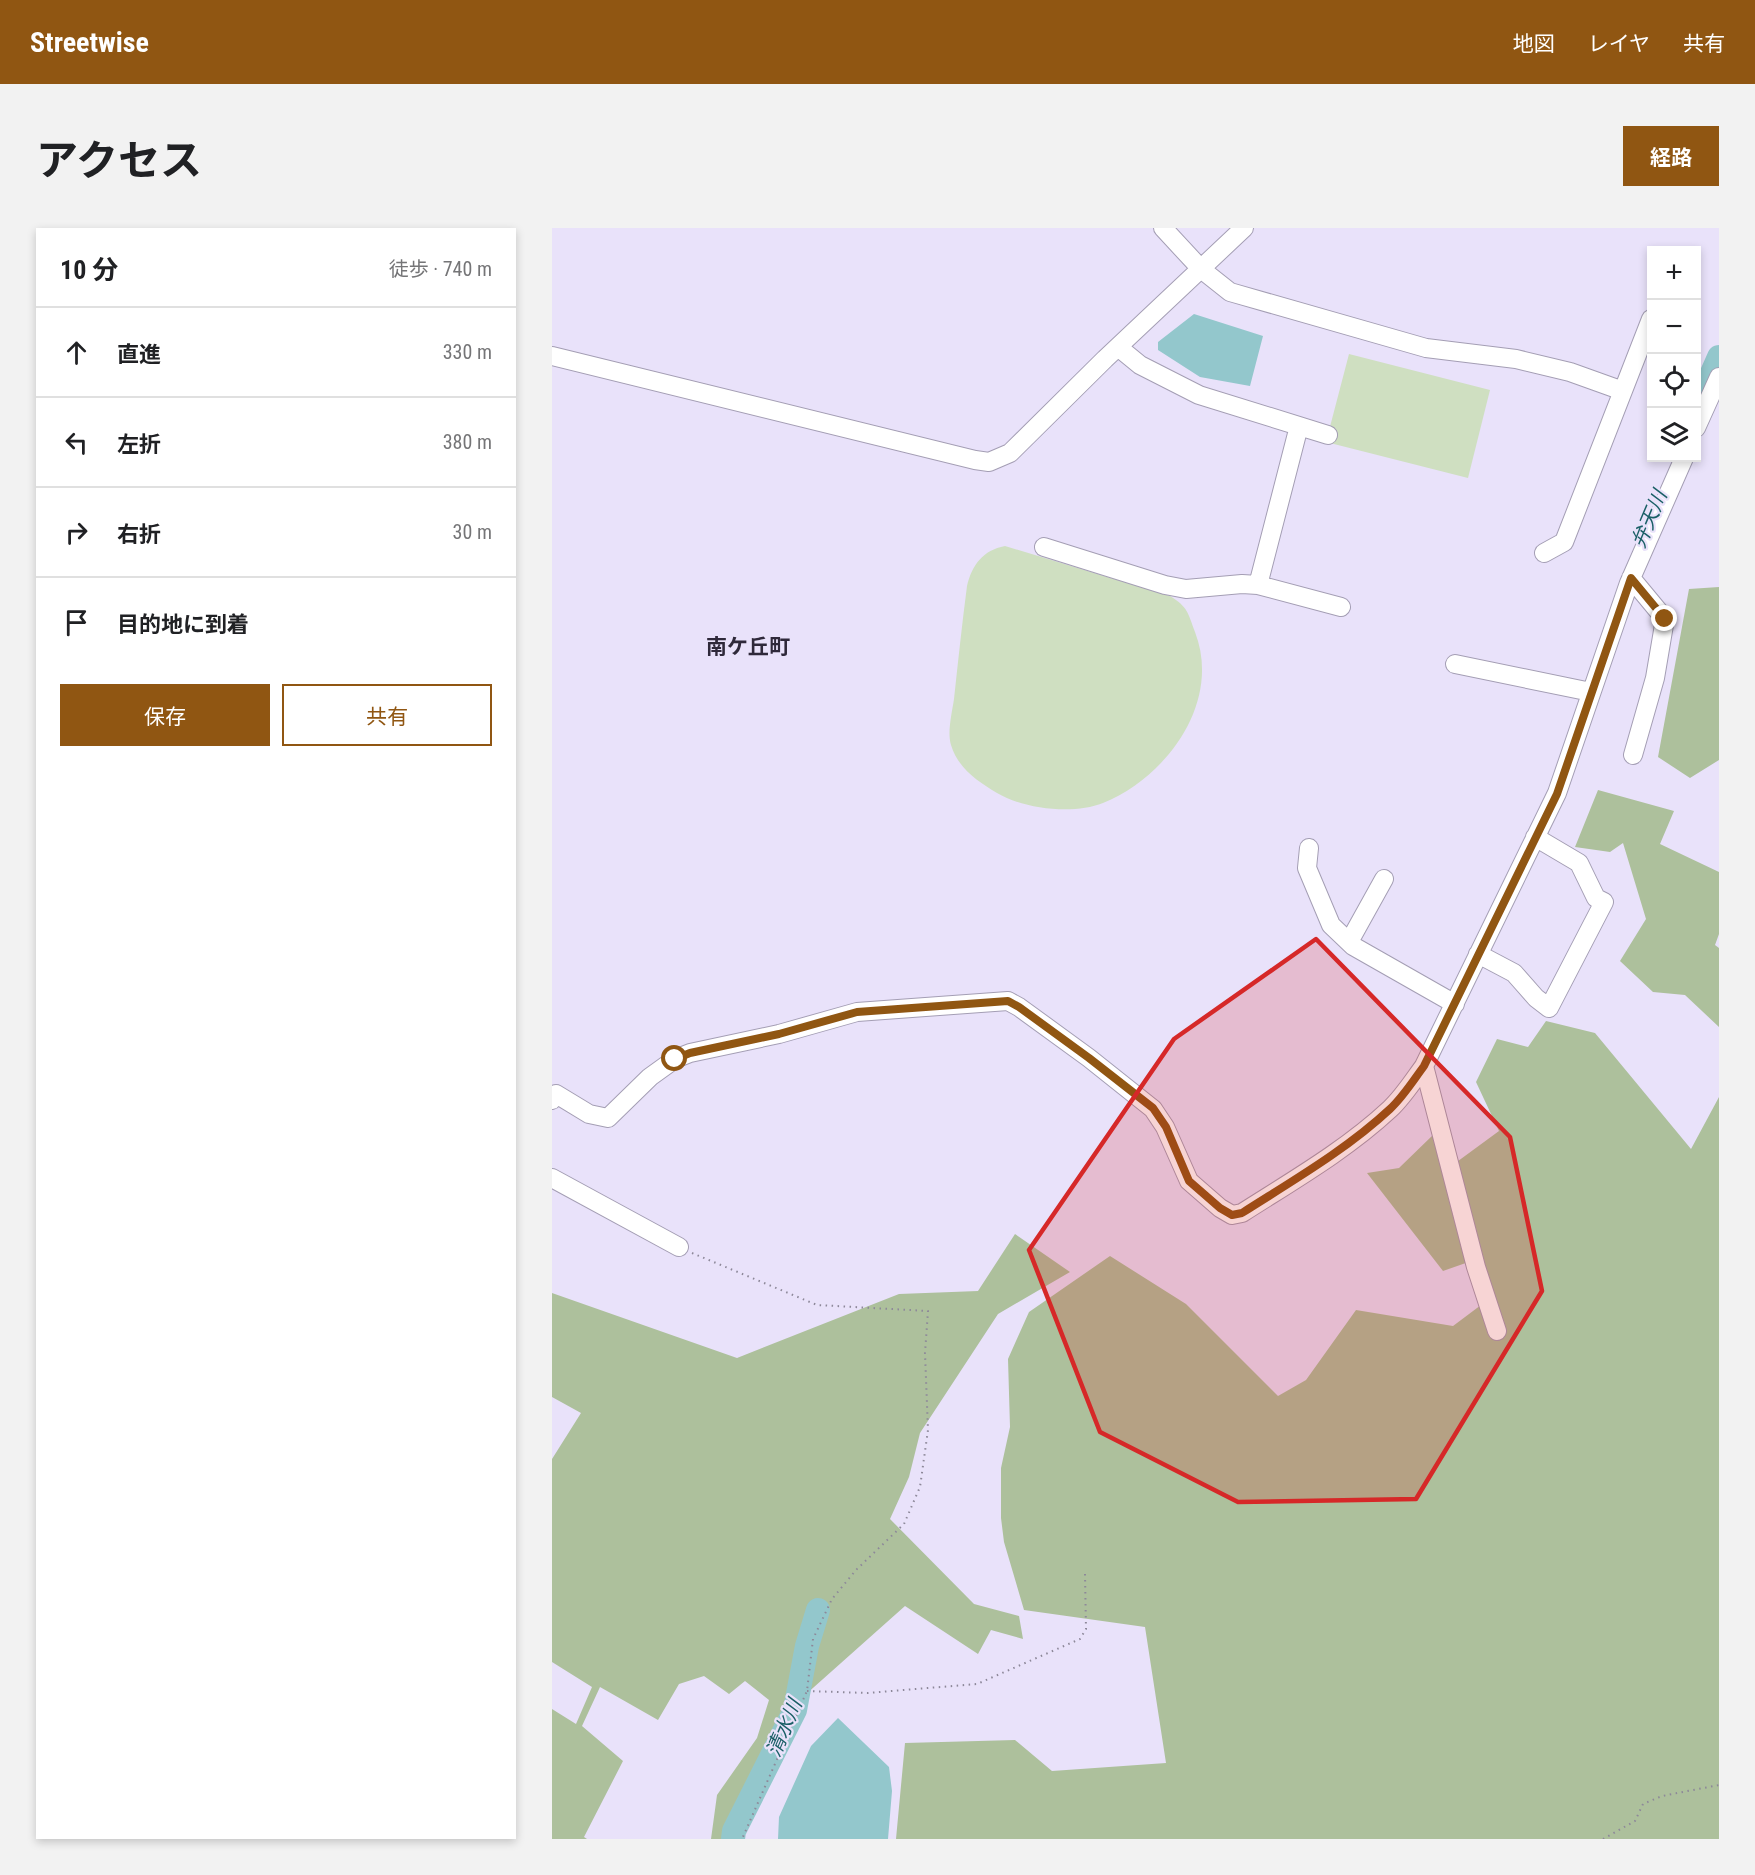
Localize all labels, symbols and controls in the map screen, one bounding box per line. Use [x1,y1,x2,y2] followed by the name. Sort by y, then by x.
[30,26,149,59] text: Streetwise
[1513,32,1555,56] text: 地図
[1588,32,1650,56] text: レイヤ
[1683,32,1725,56] text: 共有
[1623,126,1719,186] button: 経路
[36,136,202,185] text: アクセス
[1647,246,1701,462] map controls
[1647,246,1701,300] button: +
[60,255,118,285] text: 10 分
[389,257,492,281] text: 徒歩 · 740 m
[1647,300,1701,354] button: −
[60,336,93,369] icon: ahead
[443,340,492,364] text: 330 m
[117,342,161,367] text: 直進
[1647,354,1701,408] button: locate
[1647,408,1701,462] button: layers
[60,426,93,459] icon: left
[443,430,492,454] text: 380 m
[117,432,161,457] text: 左折
[1626,485,1673,551] water label: 弁天川
[60,516,93,549] icon: right
[453,520,492,544] text: 30 m
[117,522,161,547] text: 右折
[1651,605,1677,631] route end
[60,606,93,639] icon: arrive
[117,612,249,637] text: 目的地に到着
[706,635,790,659] district label: 南ケ丘町
[60,684,270,746] button: 保存
[282,684,492,746] button: 共有
[661,1045,687,1071] route start
[761,1694,808,1760] water label: 清水川

